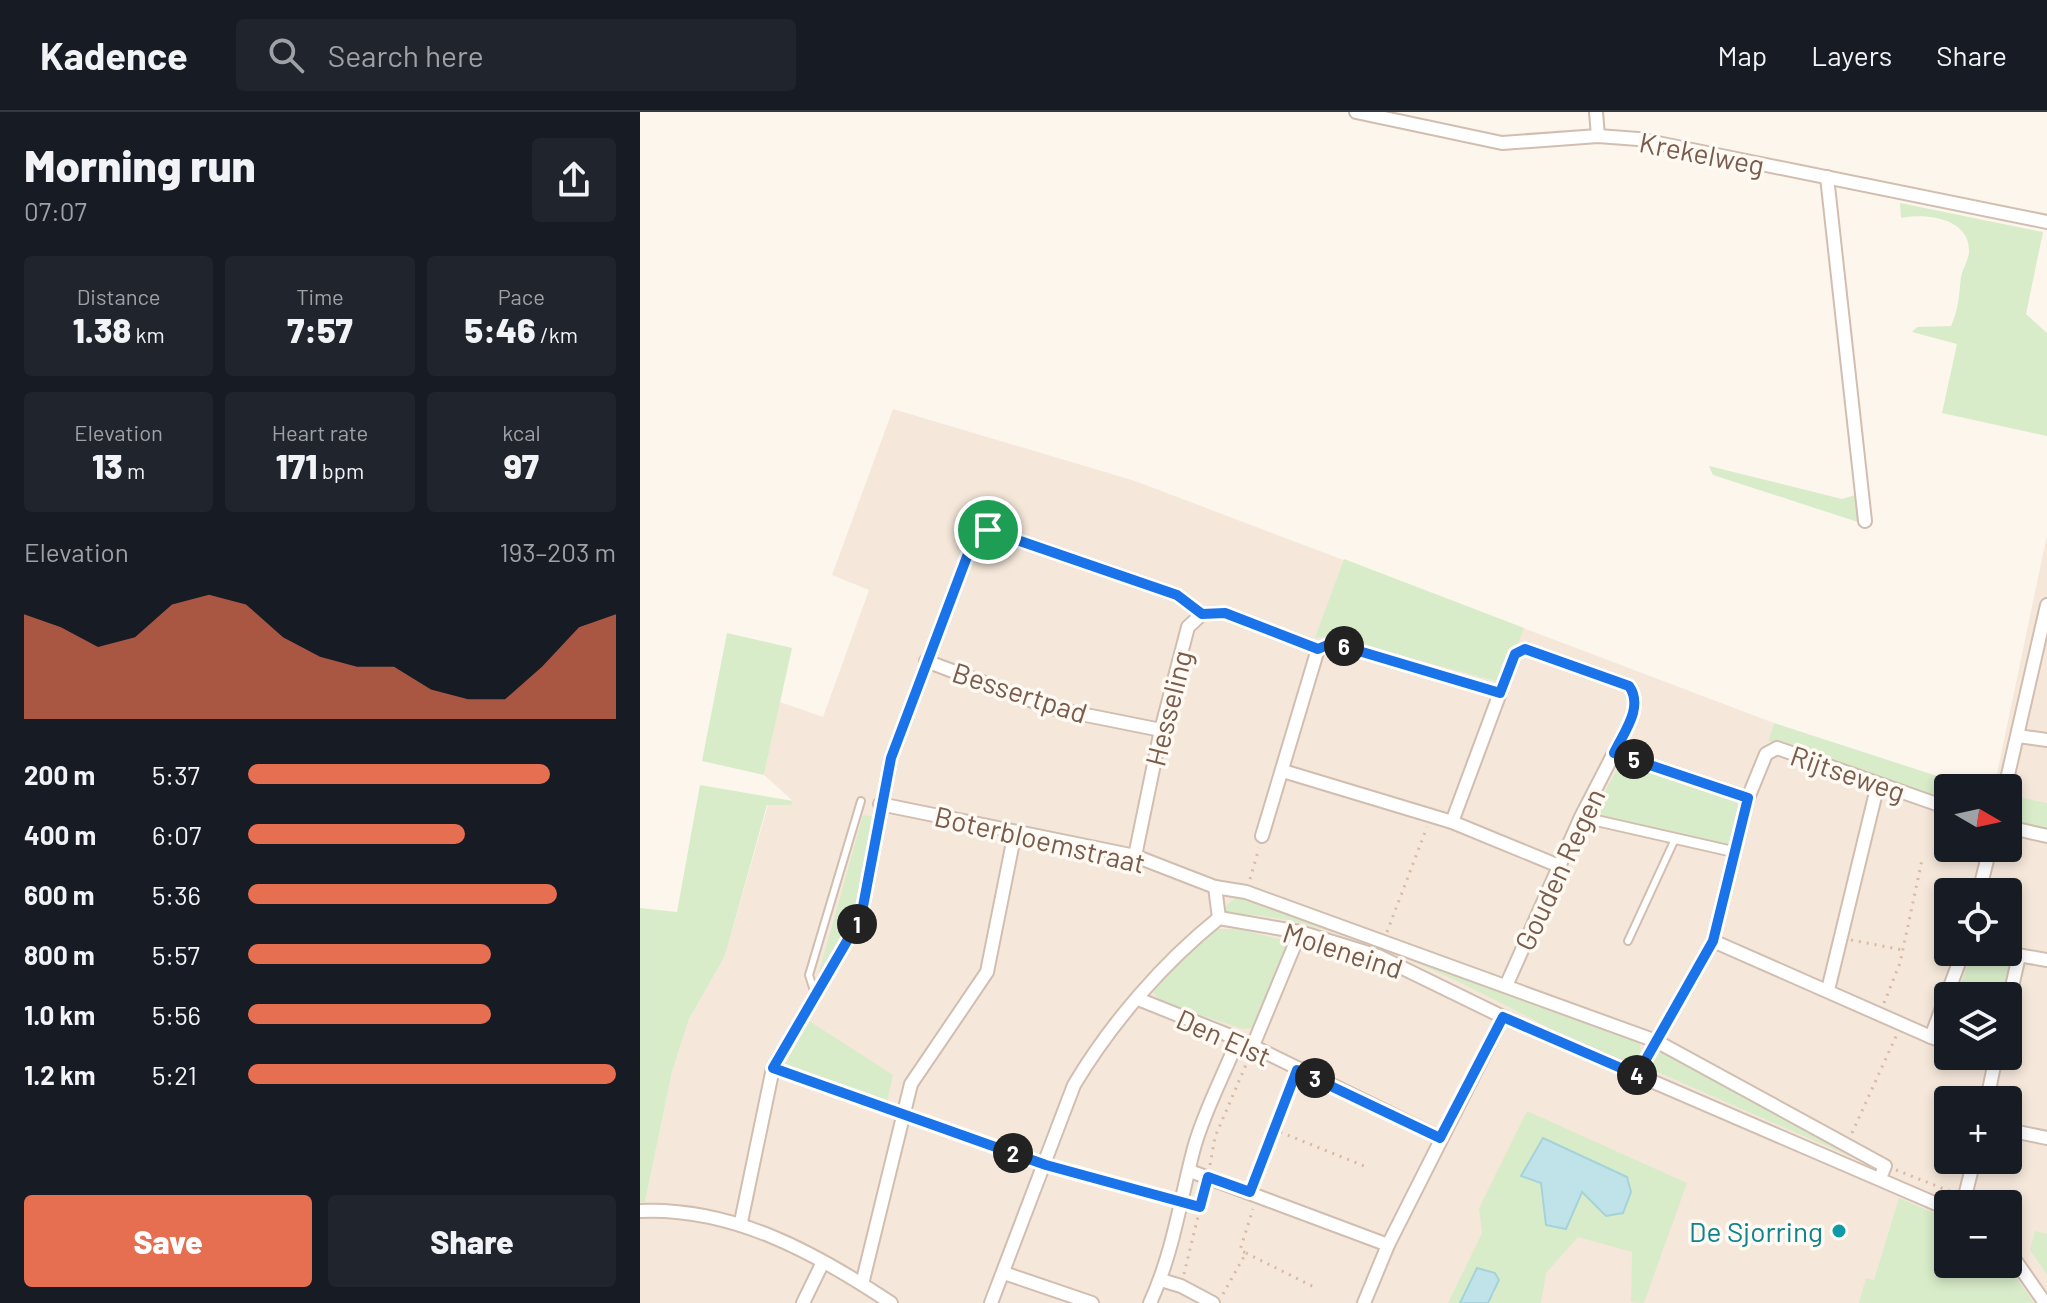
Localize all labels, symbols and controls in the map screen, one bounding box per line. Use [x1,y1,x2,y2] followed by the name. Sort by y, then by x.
[236,19,796,91] search box
[40,32,188,78] text: Kadence
[264,33,308,77] icon: search
[328,37,484,73] text: Search here
[1717,38,1767,72] text: Map
[1811,38,1892,72] text: Layers
[1936,38,2007,72] text: Share
[1637,124,1767,182] street label: Krekelweg
[24,138,256,191] text: Morning run
[532,138,616,222] button: share
[24,195,87,226] text: 07:07
[77,283,161,309] text: Distance
[296,283,344,309] text: Time
[498,283,545,309] text: Pace
[73,309,131,350] text: 1.38
[287,309,353,350] text: 7:57
[465,309,536,350] text: 5:46
[131,321,165,347] text: km
[536,321,578,347] text: /km
[74,419,163,445] text: Elevation
[272,419,368,445] text: Heart rate
[502,419,541,445] text: kcal
[92,445,123,486] text: 13
[276,445,317,486] text: 171
[504,445,539,486] text: 97
[123,457,145,483] text: m
[317,457,364,483] text: bpm
[954,496,1022,564] pin
[966,508,1010,552] icon: arrive
[24,536,129,567] text: Elevation
[500,536,616,567] text: 193–203 m
[1324,626,1364,666] pin: 6
[1338,633,1350,659] text: 6
[1137,647,1199,769] street label: Hesseling
[948,654,1092,730] street label: Bessertpad
[1786,738,1910,808] street label: Rijtseweg
[1614,739,1654,779] pin: 5
[1628,746,1640,772] text: 5
[24,759,95,790] text: 200 m
[152,759,200,790] text: 5:37
[1934,774,2022,862] north arrow
[1934,774,2022,1278] map controls
[1507,782,1611,956] street label: Gouden Regen
[931,798,1149,880] street label: Boterbloemstraat
[24,819,96,850] text: 400 m
[152,819,201,850] text: 6:07
[1934,878,2022,966] button: locate
[24,879,95,910] text: 600 m
[152,879,201,910] text: 5:36
[837,904,877,944] pin: 1
[853,911,861,937] text: 1
[1279,915,1407,985] street label: Moleneind
[24,939,95,970] text: 800 m
[152,939,200,970] text: 5:57
[1934,982,2022,1070] button: layers
[24,999,95,1030] text: 1.0 km
[152,999,201,1030] text: 5:56
[1171,1001,1277,1073] street label: Den Elst
[1617,1055,1657,1095] pin: 4
[1295,1058,1335,1098] pin: 3
[24,1059,96,1090] text: 1.2 km
[152,1059,197,1090] text: 5:21
[1630,1062,1644,1088] text: 4
[1309,1065,1321,1091] text: 3
[1934,1086,2022,1174] button: +
[993,1133,1033,1173] pin: 2
[1007,1140,1019,1166] text: 2
[1934,1190,2022,1278] button: −
[24,1195,312,1287] button: Save
[328,1195,616,1287] button: Share
[1689,1214,1823,1248] place label: De Sjorring
[1830,1222,1848,1240] marker: De Sjorring

